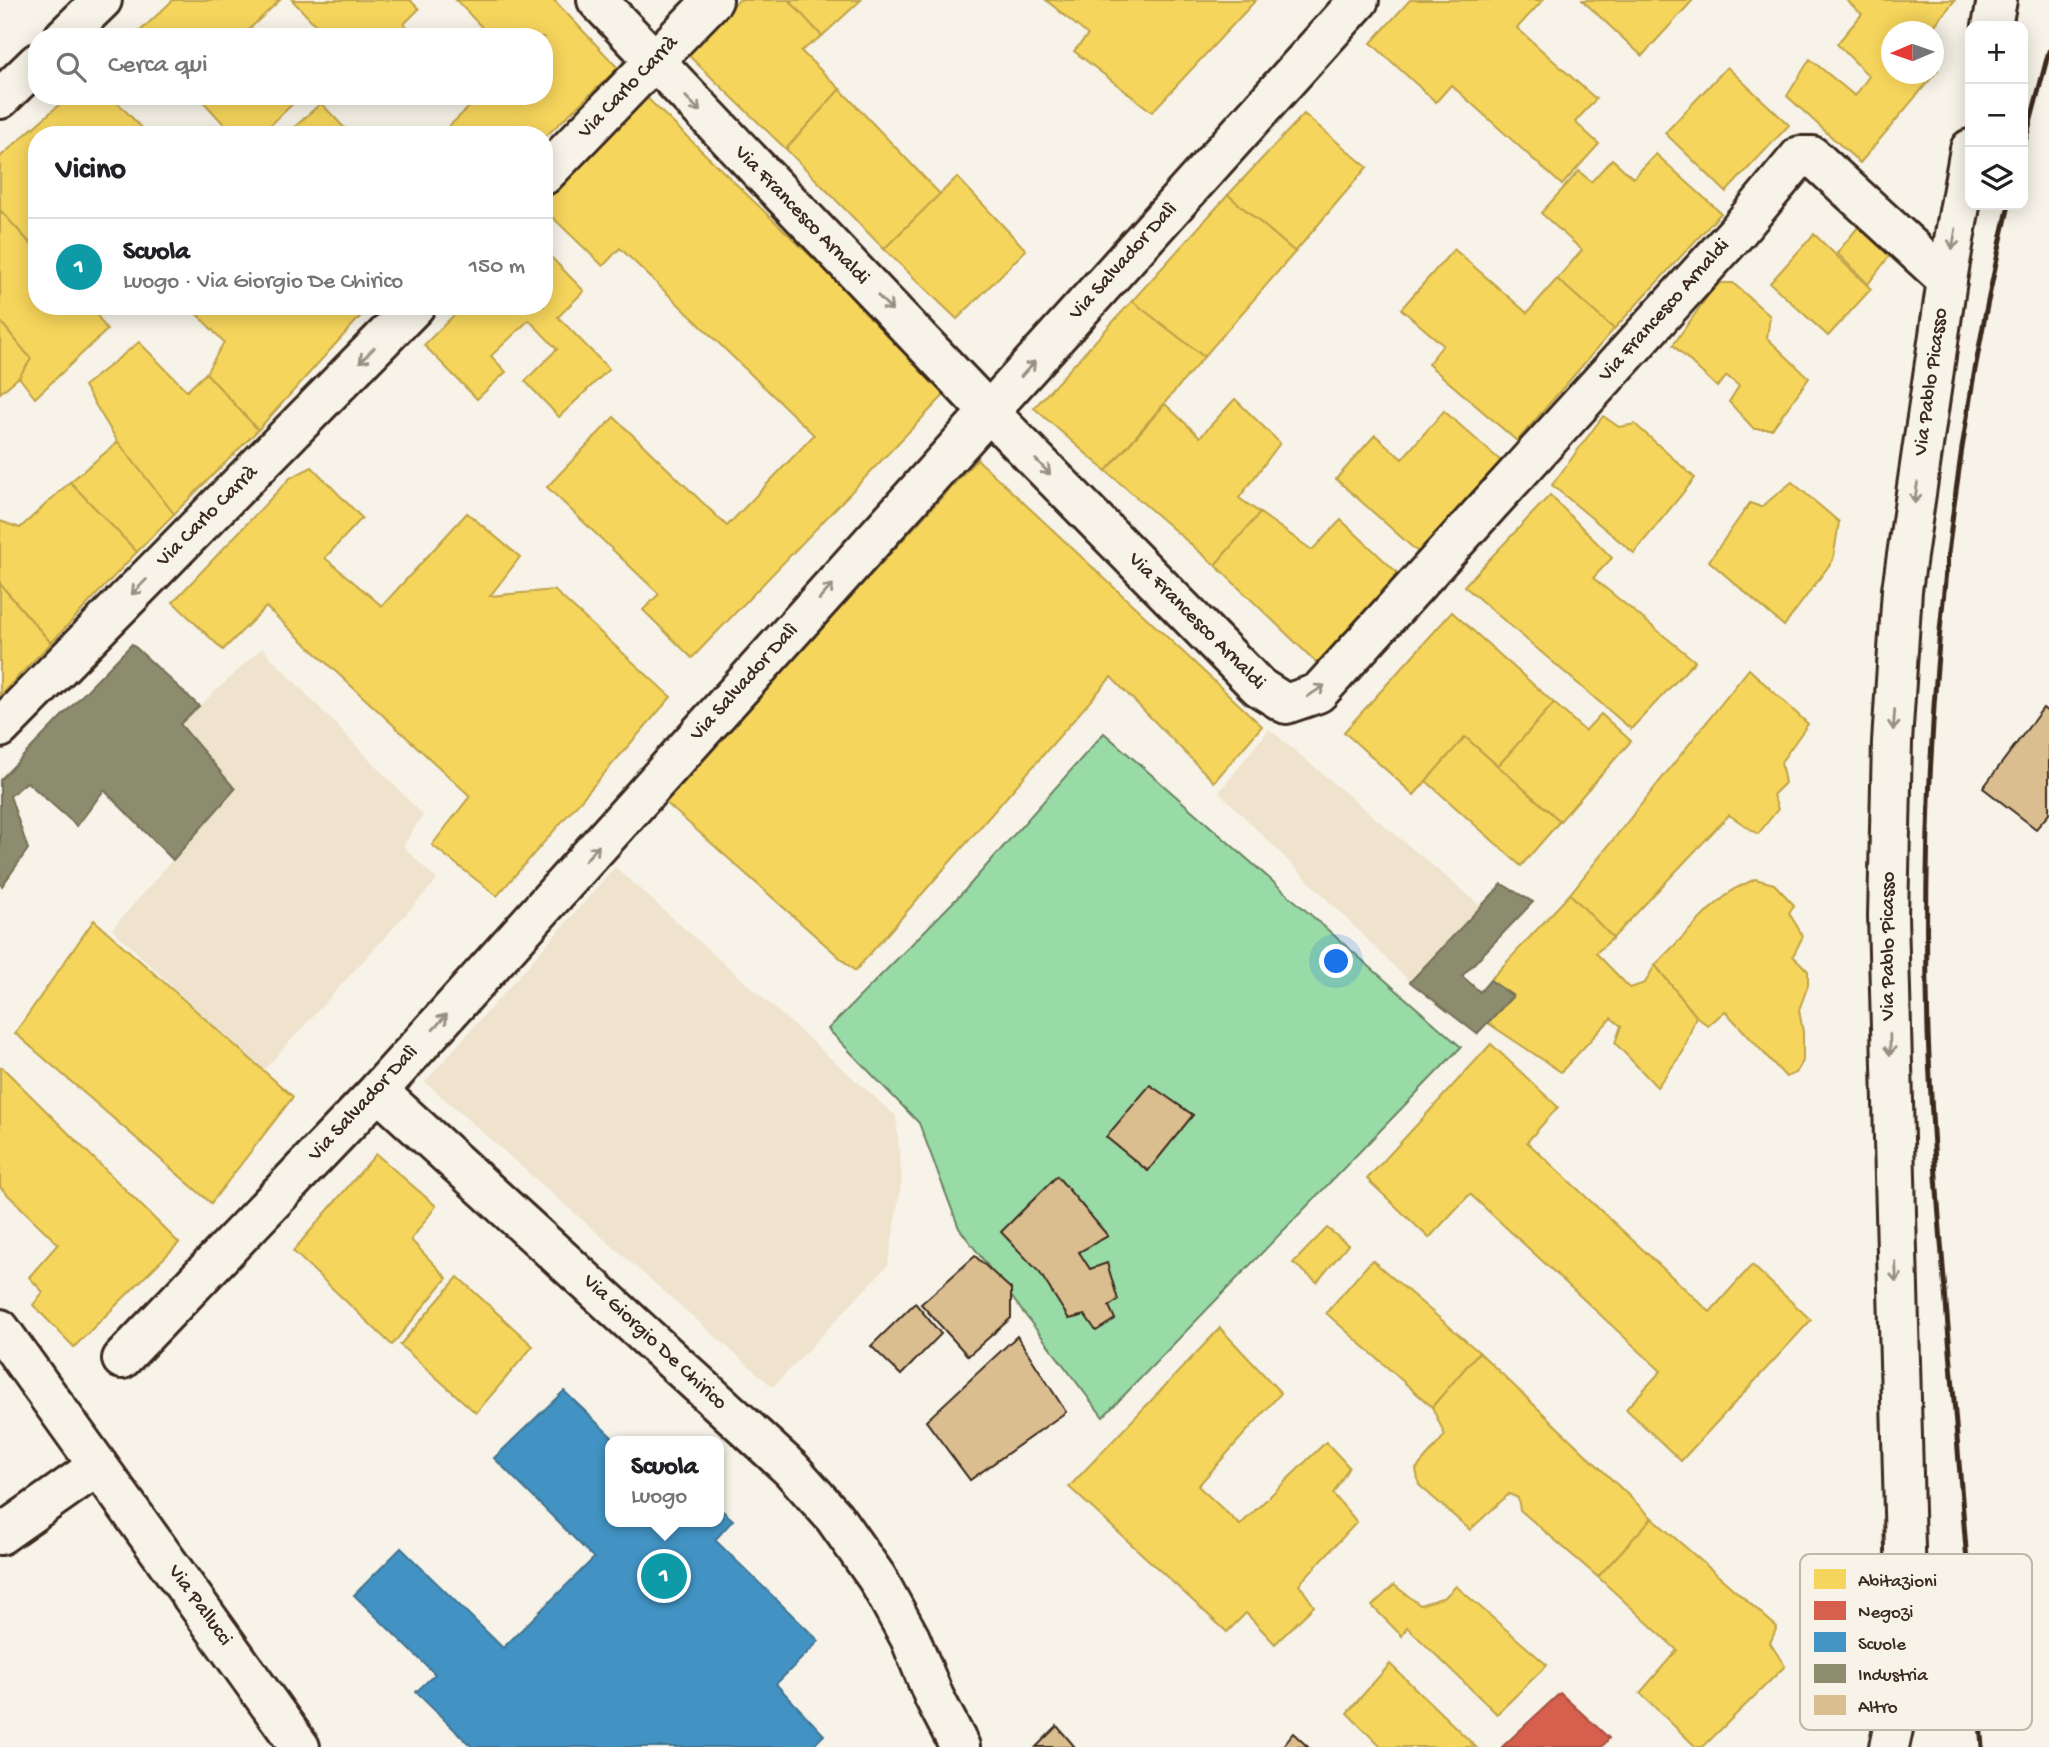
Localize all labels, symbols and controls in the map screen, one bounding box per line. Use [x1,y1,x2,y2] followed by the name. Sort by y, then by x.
[1881,21,1944,84] north arrow
[1965,21,2028,210] map controls
[1965,21,2028,84] button: +
[28,28,553,105] search box
[573,30,685,145] street label: Via Carlo Carrà
[52,48,90,86] icon: search
[108,51,208,82] text: Cerca qui
[1965,84,2028,147] button: −
[685,95,702,112] one-way arrow
[727,140,874,291] street label: Via Francesco Arnaldi
[1965,147,2028,210] button: layers
[56,154,126,189] text: Vicino
[1064,198,1183,327] street label: Via Salvador Dalì
[1947,227,1960,250] one-way arrow
[1593,234,1736,389] street label: Via Francesco Arnaldi
[123,238,190,269] text: Scuola
[74,254,84,281] text: 1
[469,254,525,281] text: 150 m
[123,269,403,296] text: Luogo · Via Giorgio De Chirico
[876,294,893,311] one-way arrow
[1909,306,1955,459] street label: Via Pablo Picasso
[359,346,376,363] one-way arrow
[1020,360,1036,378] one-way arrow
[1034,458,1051,475] one-way arrow
[151,460,265,574] street label: Via Carlo Carrà
[1910,482,1923,504] one-way arrow
[1121,547,1270,696] street label: Via Francesco Arnaldi
[131,578,148,595] one-way arrow
[818,584,835,601] one-way arrow
[685,619,804,748] street label: Via Salvador Dalì
[1306,683,1326,698] one-way arrow
[1887,708,1900,731] one-way arrow
[584,845,601,862] one-way arrow
[1877,871,1902,1022] street label: Via Pablo Picasso
[1319,944,1353,978] your location
[432,1013,448,1031] one-way arrow
[1883,1033,1897,1056] one-way arrow
[303,1041,424,1168] street label: Via Salvador Dalì
[1890,1261,1903,1284] one-way arrow
[576,1269,731,1416] street label: Via Giorgio De Chirico
[605,1436,724,1527] popup
[631,1453,698,1484] text: Scuola
[631,1484,687,1511] text: Luogo
[641,1550,687,1602] pin: 1
[1800,1554,2032,1730] legend
[161,1560,237,1651] street label: Via Pallucci
[1858,1571,1937,1594] text: Abitazioni
[1858,1602,1913,1625] text: Negozi
[1858,1634,1906,1657] text: Scuole
[1858,1665,1929,1688] text: Industria
[1858,1697,1898,1720] text: Altro

